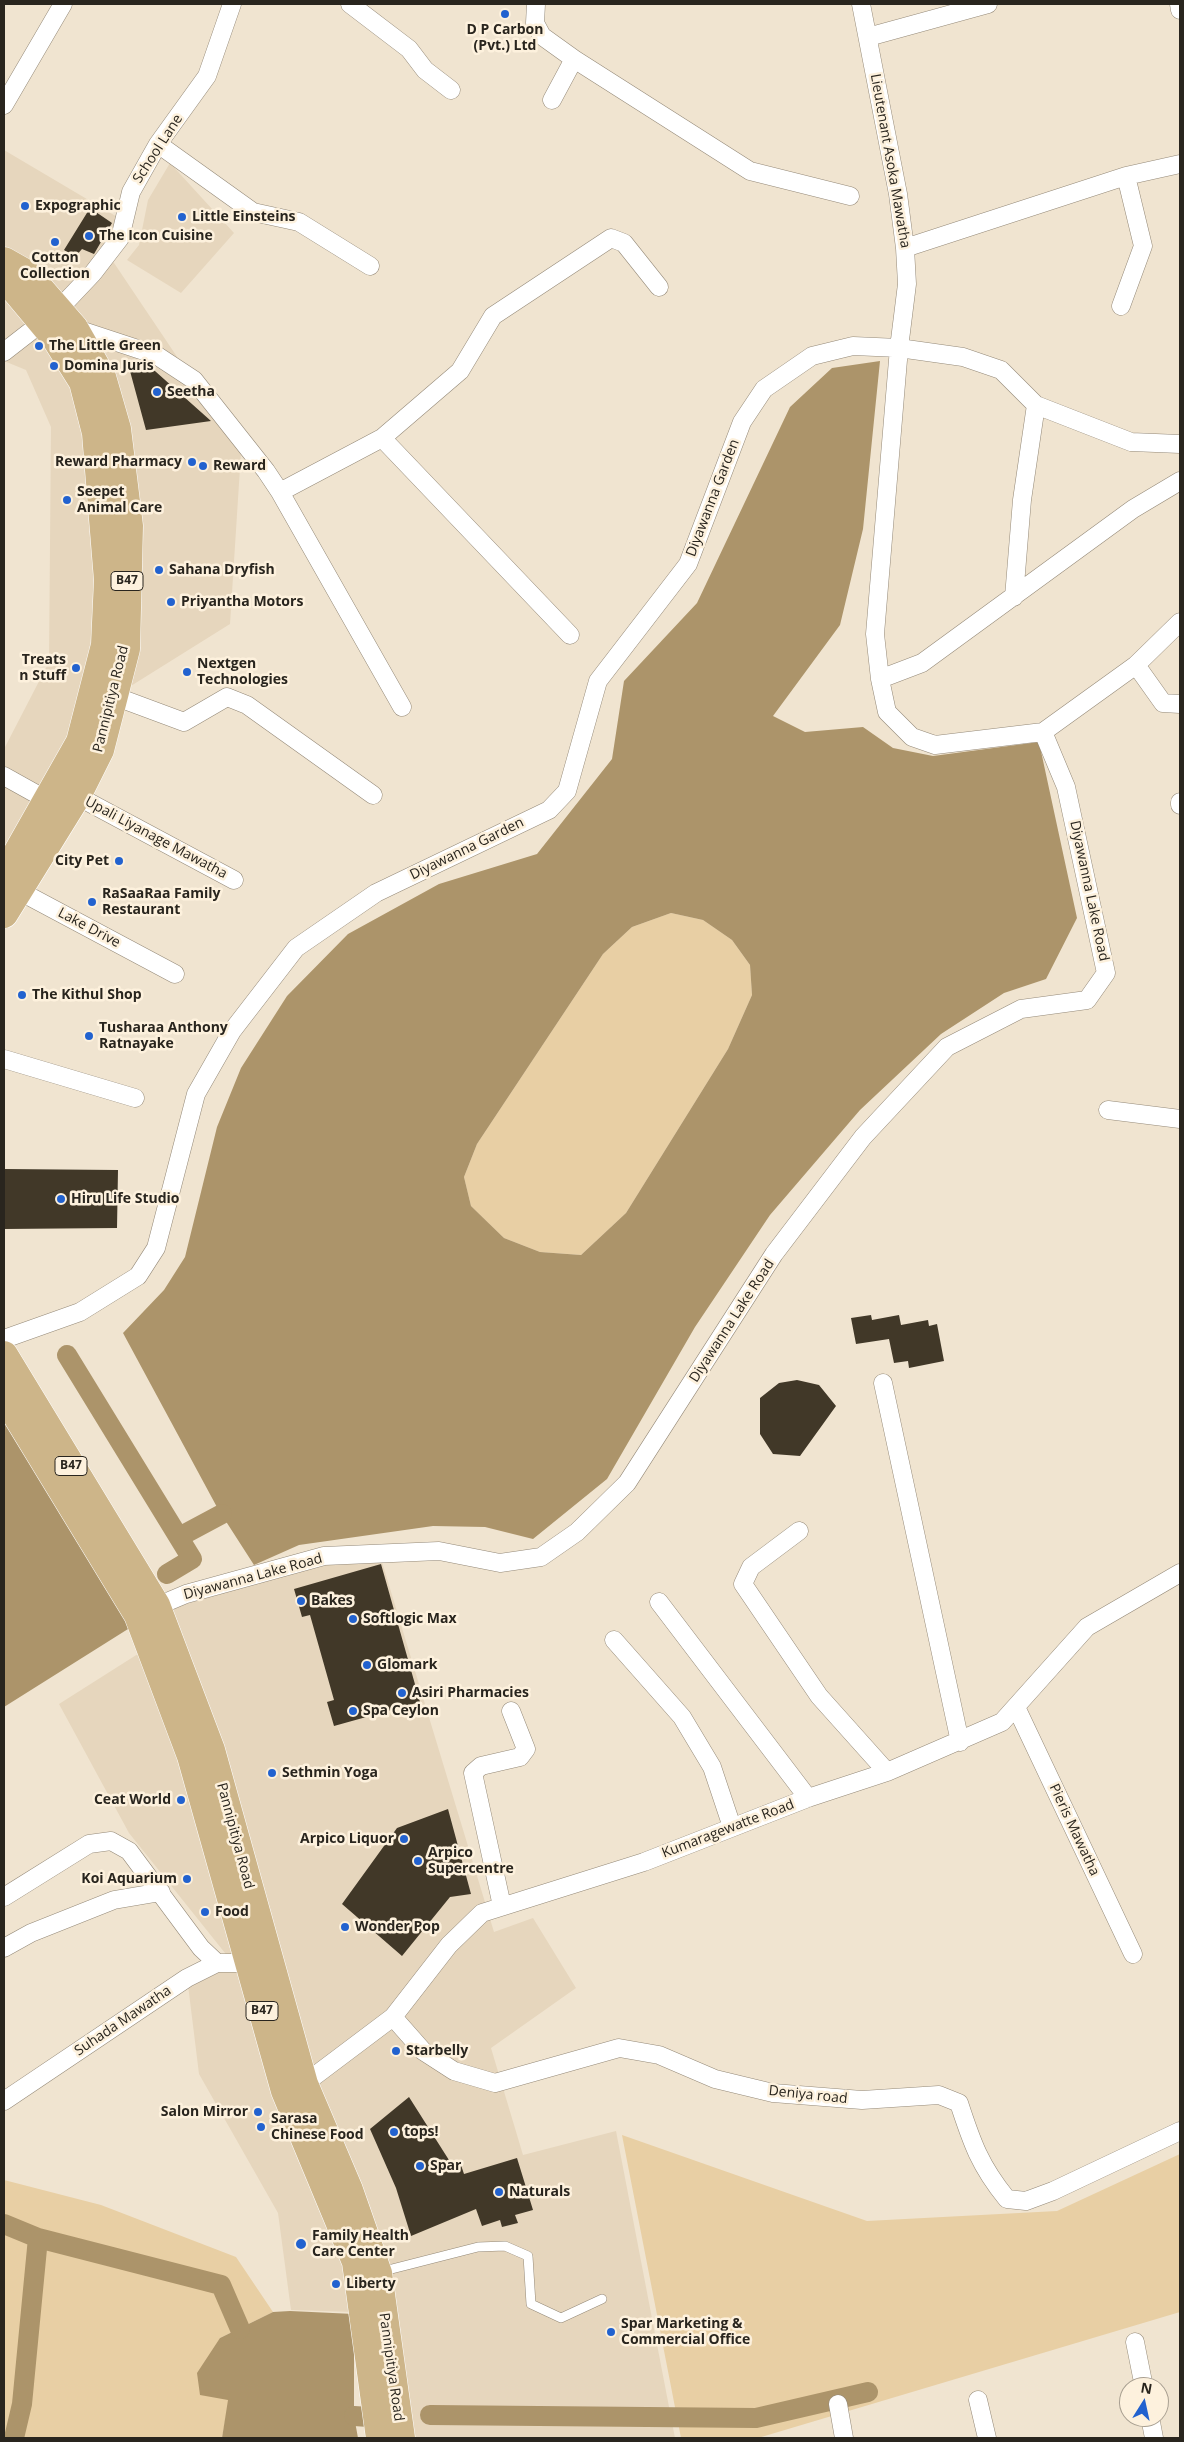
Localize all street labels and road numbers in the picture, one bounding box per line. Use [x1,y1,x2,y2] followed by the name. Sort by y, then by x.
[866,72,914,250] street label: Lieutenant Asoka Mawatha
[130,111,186,187] street label: School Lane
[683,437,743,559] street label: Diyawanna Garden
[111,572,143,590] road number: B47
[90,644,132,754] street label: Pannipitiya Road
[82,793,230,883] street label: Upali Liyanage Mawatha
[407,814,527,884] street label: Diyawanna Garden
[1066,819,1112,963] street label: Diyawanna Lake Road
[55,905,123,951] street label: Lake Drive
[686,1256,778,1386] street label: Diyawanna Lake Road
[55,1456,87,1475] road number: B47
[182,1550,324,1604] street label: Diyawanna Lake Road
[213,1781,257,1891] street label: Pannipitiya Road
[1045,1781,1103,1879] street label: Pieris Mawatha
[659,1796,797,1862] street label: Kumaragewatte Road
[71,1982,175,2060] street label: Suhada Mawatha
[246,2002,278,2020] road number: B47
[768,2083,848,2107] street label: Deniya road
[375,2312,407,2422] street label: Pannipitiya Road

